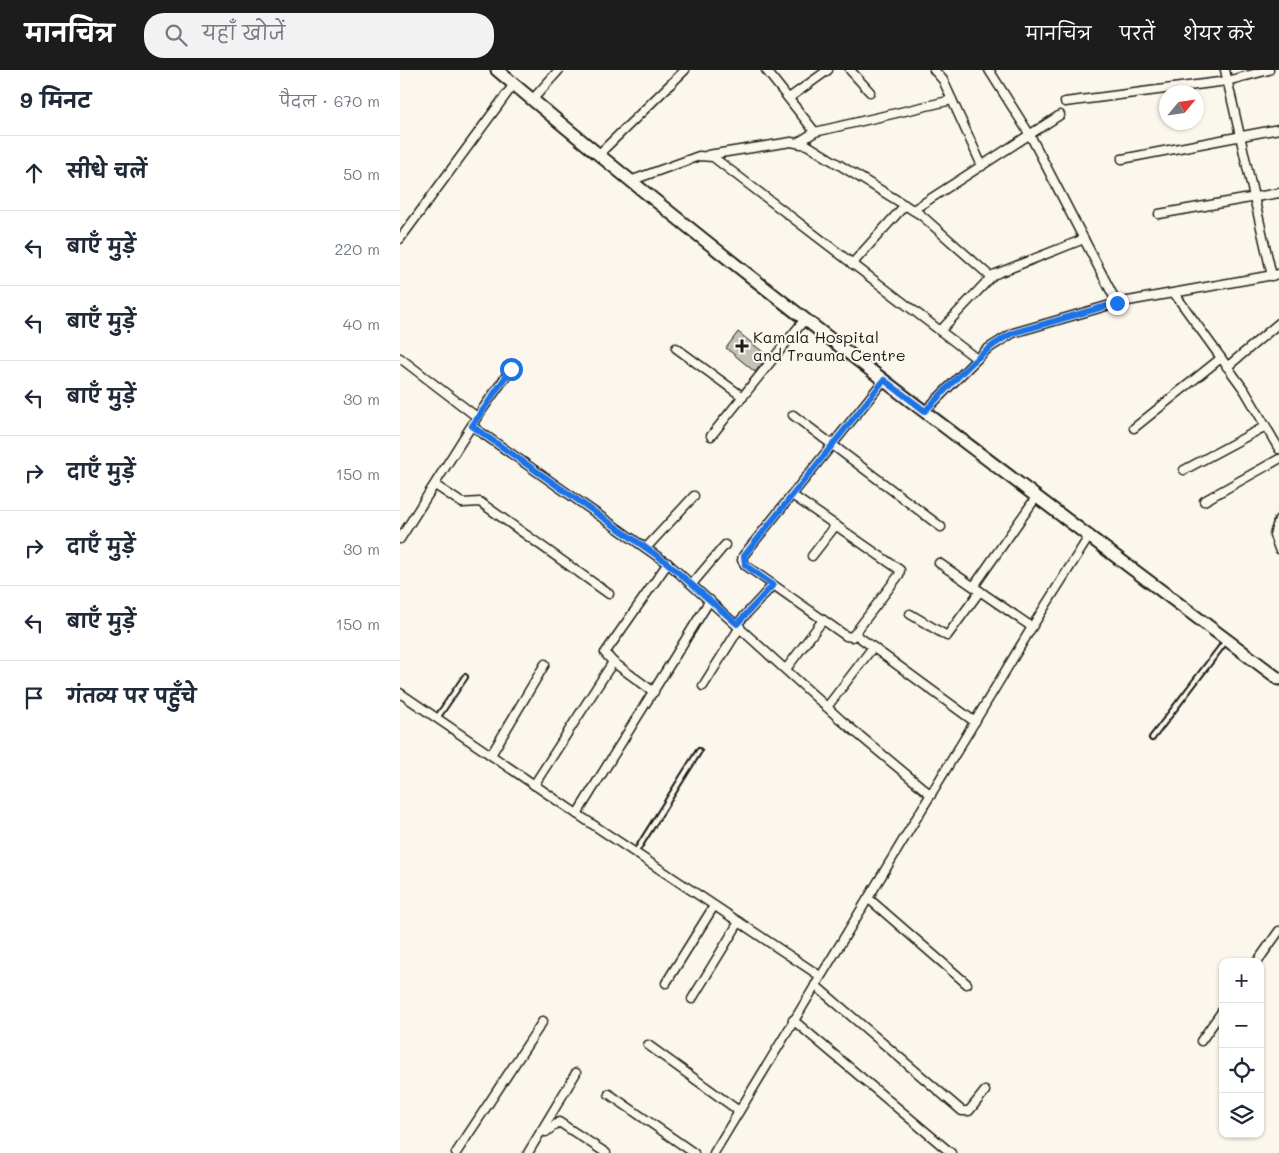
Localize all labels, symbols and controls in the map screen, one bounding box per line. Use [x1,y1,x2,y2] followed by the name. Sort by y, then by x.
[144,13,494,58] search box
[25,17,114,48] text: मानचित्र
[202,20,285,45] text: यहाँ खोजें
[162,21,190,49] icon: search
[1025,21,1091,45] text: मानचित्र
[1119,21,1155,45] text: परतें
[1183,21,1254,45] text: शेयर करें
[1159,85,1204,130] north arrow
[20,86,91,113] text: 9 मिनट
[279,90,380,111] text: पैदल · 670 m
[67,158,147,183] text: सीधे चलें
[20,159,48,187] icon: ahead
[343,163,380,184] text: 50 m
[67,233,136,258] text: बाएँ मुड़ें
[20,234,48,262] icon: left
[334,238,380,259] text: 220 m
[1106,292,1129,315] route end
[67,308,136,333] text: बाएँ मुड़ें
[20,309,48,337] icon: left
[343,313,380,334] text: 40 m
[753,326,906,365] place label: Kamala Hospital and Trauma Centre
[735,339,749,353] marker: Kamala Hospital and Trauma Centre
[500,358,523,381] route start
[67,383,136,408] text: बाएँ मुड़ें
[20,384,48,412] icon: left
[343,388,380,409] text: 30 m
[67,458,135,483] text: दाएँ मुड़ें
[20,459,48,487] icon: right
[336,463,380,484] text: 150 m
[67,533,135,558] text: दाएँ मुड़ें
[20,534,48,562] icon: right
[343,538,380,559] text: 30 m
[67,608,136,633] text: बाएँ मुड़ें
[20,609,48,637] icon: left
[336,613,380,634] text: 150 m
[67,683,196,708] text: गंतव्य पर पहुँचे
[20,684,48,712] icon: arrive
[1219,958,1264,1138] map controls
[1219,958,1264,1003] button: +
[1219,1003,1264,1048] button: −
[1219,1048,1264,1093] button: locate
[1219,1093,1264,1138] button: layers

